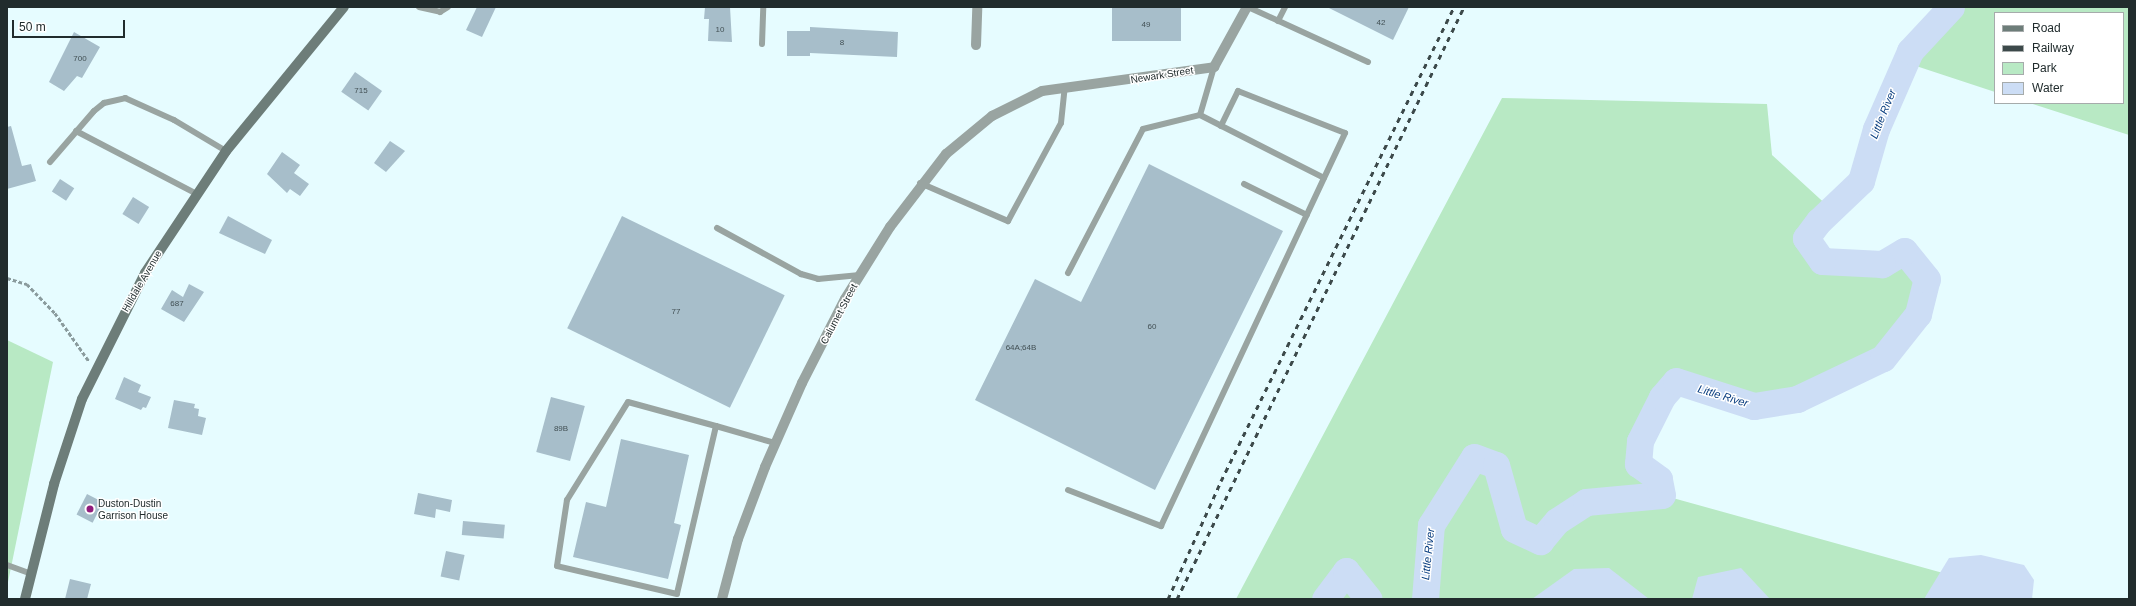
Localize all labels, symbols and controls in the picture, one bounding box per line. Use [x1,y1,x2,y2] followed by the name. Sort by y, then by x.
[14,12,127,38] scale bar
[1994,12,2124,104] legend
[1377,18,1385,28] house number: 42
[19,20,46,34] text: 50 m
[1142,20,1150,30] house number: 49
[2032,21,2061,35] text: Road
[716,25,724,35] house number: 10
[840,38,844,48] house number: 8
[2032,41,2074,55] text: Railway
[73,54,87,64] house number: 700
[2032,61,2057,75] text: Park
[1130,64,1194,86] street label: Newark Street
[2032,81,2064,95] text: Water
[354,86,368,96] house number: 715
[1867,87,1899,141] water label: Little River
[119,248,165,314] street label: Hilldale Avenue
[818,282,860,346] street label: Calumet Street
[170,299,184,309] house number: 687
[672,307,680,317] house number: 77
[1148,322,1156,332] house number: 60
[1006,343,1036,353] house number: 64A;64B
[1696,382,1750,410] water label: Little River
[554,424,568,434] house number: 89B
[98,497,168,520] place label: Duston-Dustin Garrison House
[85,504,95,514] marker: Duston-Dustin Garrison House
[1419,527,1437,581] water label: Little River

